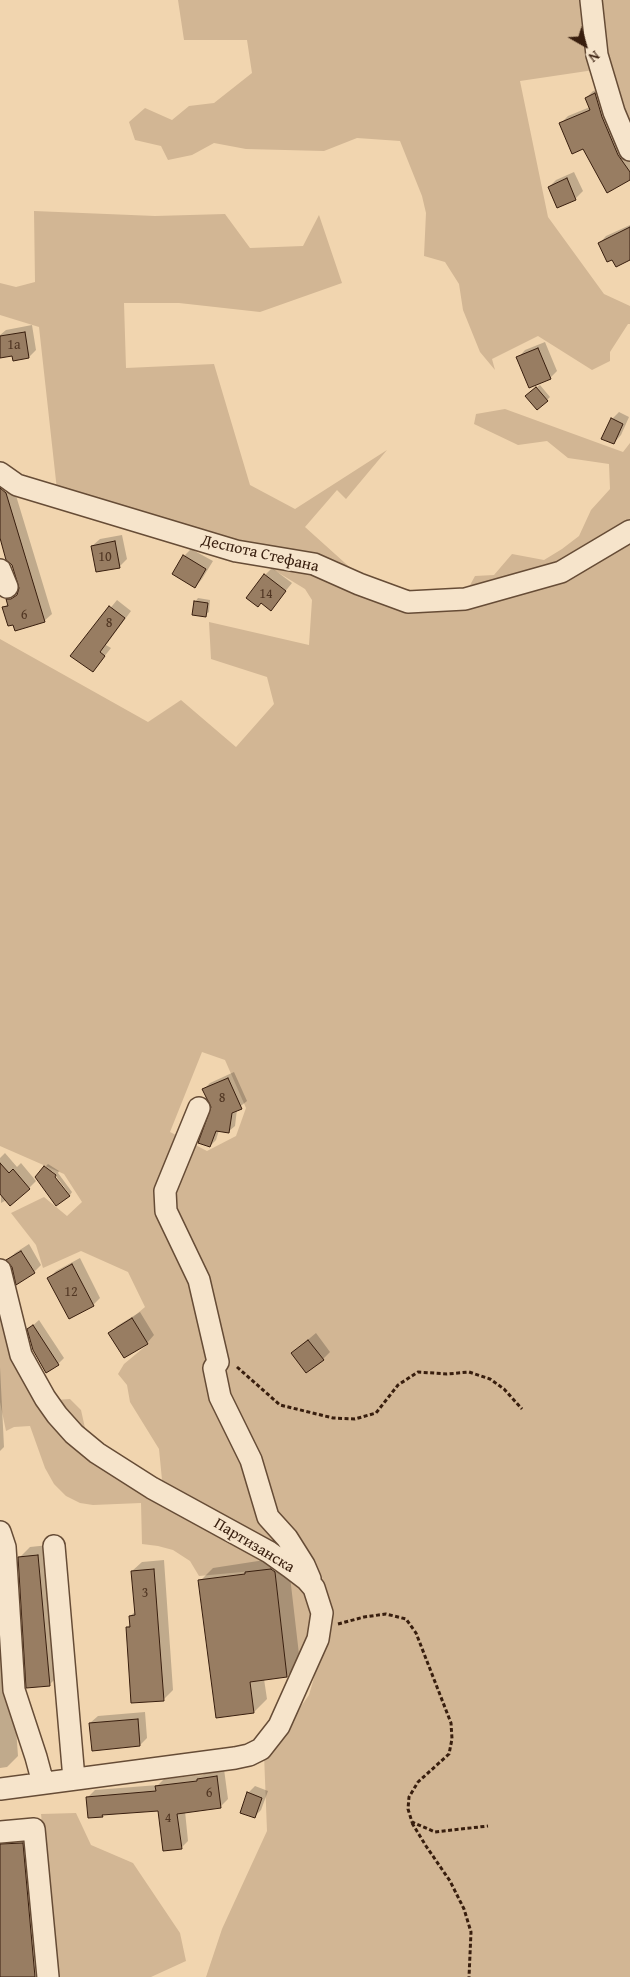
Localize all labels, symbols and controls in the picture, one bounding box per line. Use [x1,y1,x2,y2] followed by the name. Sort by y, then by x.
[560,20,610,70] north arrow
[584,46,604,68] text: N
[7,337,21,353] house number: 1a
[199,531,321,577] street label: Деспота Стефана
[98,549,112,565] house number: 10
[259,586,273,602] house number: 14
[21,607,27,623] house number: 6
[106,615,112,631] house number: 8
[219,1090,225,1106] house number: 8
[64,1284,78,1300] house number: 12
[210,1514,298,1578] street label: Партизанска
[142,1585,148,1601] house number: 3
[206,1785,212,1801] house number: 6
[165,1810,171,1826] house number: 4

